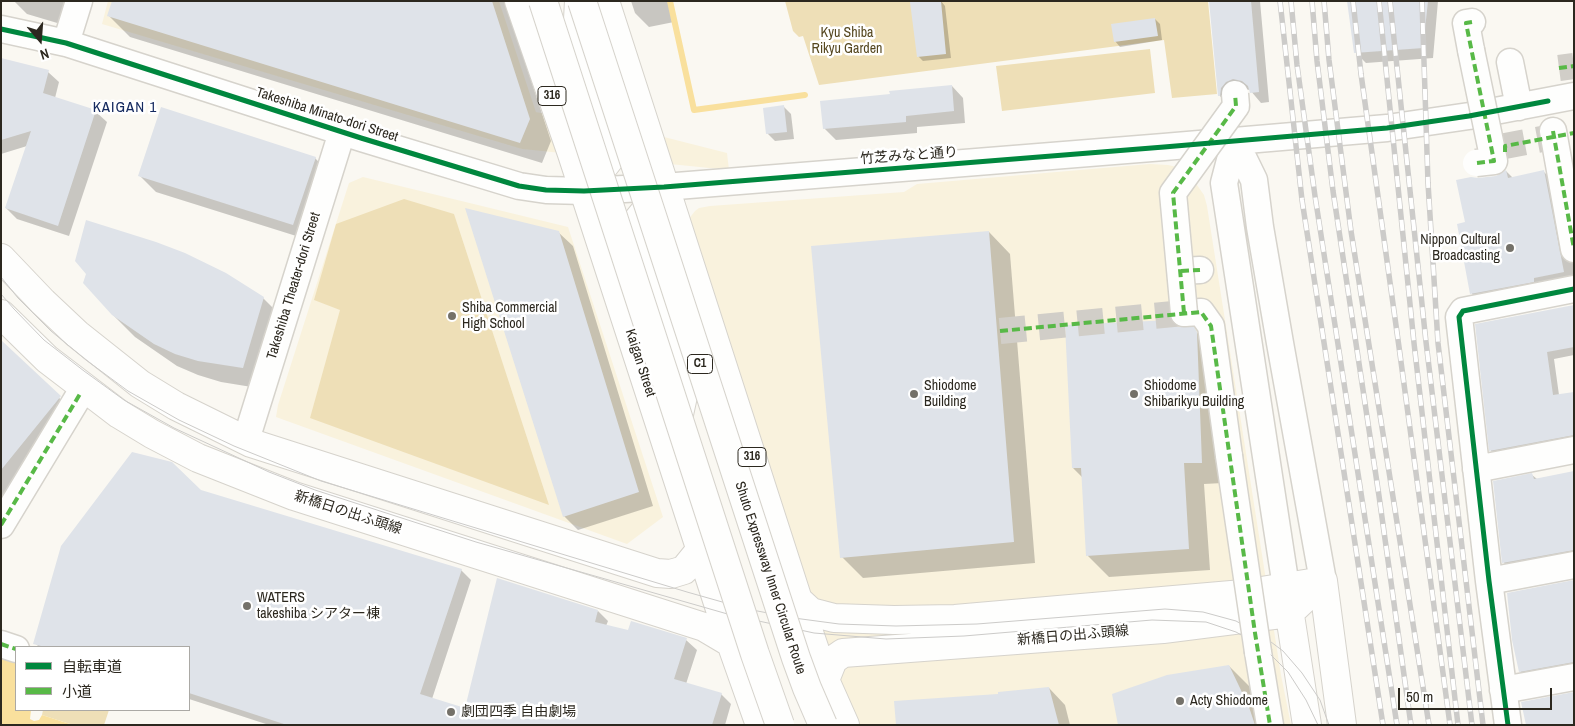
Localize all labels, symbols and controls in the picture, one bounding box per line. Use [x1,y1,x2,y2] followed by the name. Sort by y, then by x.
[15,15,65,65] north arrow
[812,25,882,58] park label: Kyu Shiba Rikyu Garden
[38,44,51,64] text: N
[254,84,400,146] street label: Takeshiba Minato-dori Street
[538,86,566,105] road number: 316
[92,99,158,117] district label: KAIGAN 1
[860,144,958,168] street label: 竹芝みなと通り
[264,211,324,361] street label: Takeshiba Theater-dori Street
[1420,232,1500,264] place label: Nippon Cultural Broadcasting
[1504,242,1516,254] marker: Nippon Cultural Broadcasting
[462,300,557,332] place label: Shiba Commercial High School
[446,310,458,322] marker: Shiba Commercial High School
[621,327,659,399] street label: Kaigan Street
[688,354,712,374] road number: C1
[924,378,976,411] place label: Shiodome Building
[1144,378,1244,411] place label: Shiodome Shibarikyu Building
[908,388,920,400] marker: Shiodome Building
[1128,388,1140,400] marker: Shiodome Shibarikyu Building
[738,448,766,467] road number: 316
[731,480,809,676] street label: Shuto Expressway Inner Circular Route
[292,488,404,538] street label: 新橋日の出ふ頭線
[257,590,380,622] place label: WATERS takeshiba シアター棟
[241,600,253,612] marker: WATERS takeshiba シアター棟
[1016,623,1130,649] street label: 新橋日の出ふ頭線
[15,646,190,711] legend
[62,656,122,677] text: 自転車道
[1400,678,1554,710] scale bar
[62,681,92,702] text: 小道
[1406,686,1433,707] text: 50 m
[1190,693,1268,709] place label: Acty Shiodome
[1174,695,1186,707] marker: Acty Shiodome
[461,704,576,720] place label: 劇団四季 自由劇場
[445,706,457,718] marker: 劇団四季 自由劇場

